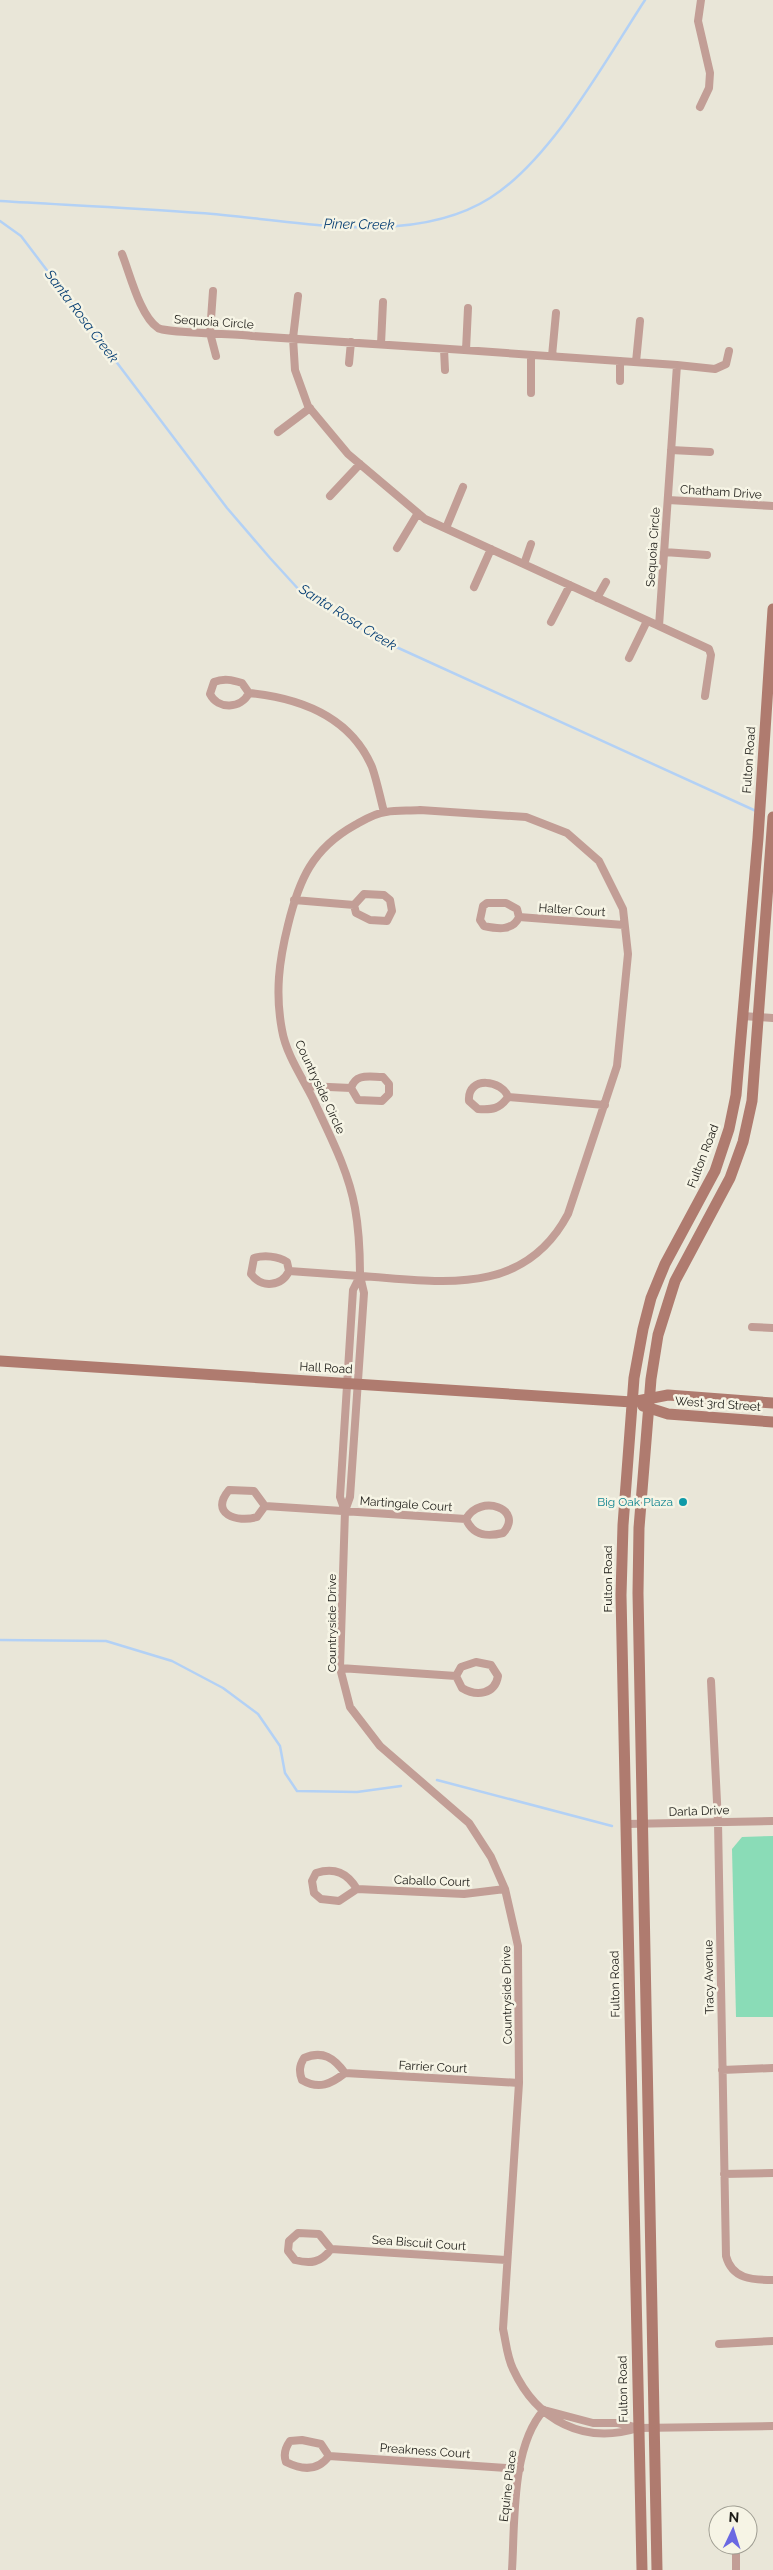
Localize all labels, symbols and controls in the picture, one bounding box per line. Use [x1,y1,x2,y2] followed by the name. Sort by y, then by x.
[323,215,395,233] water label: Piner Creek
[41,266,122,366] water label: Santa Rosa Creek
[174,312,254,332] street label: Sequoia Circle
[680,482,762,502] street label: Chatham Drive
[643,507,663,587] street label: Sequoia Circle
[295,580,400,654] water label: Santa Rosa Creek
[740,726,758,794] street label: Fulton Road
[538,901,606,919] street label: Halter Court
[292,1038,348,1136] street label: Countryside Circle
[684,1122,722,1190] street label: Fulton Road
[299,1360,353,1376] street label: Hall Road
[675,1394,761,1414] street label: West 3rd Street
[359,1494,453,1514] street label: Martingale Court
[597,1495,673,1509] place label: Big Oak Plaza
[677,1496,689,1508] marker: Big Oak Plaza
[601,1546,615,1612] street label: Fulton Road
[325,1574,339,1672] street label: Countryside Drive
[668,1803,730,1819] street label: Darla Drive
[394,1873,470,1889] street label: Caballo Court
[701,1940,717,2014] street label: Tracy Avenue
[499,1946,515,2044] street label: Countryside Drive
[607,1950,623,2018] street label: Fulton Road
[398,2058,468,2076] street label: Farrier Court
[371,2233,467,2253] street label: Sea Biscuit Court
[615,2355,631,2423] street label: Fulton Road
[379,2441,471,2461] street label: Preakness Court
[497,2449,519,2523] street label: Equine Place
[708,2505,758,2555] north arrow
[728,2509,740,2525] text: N

